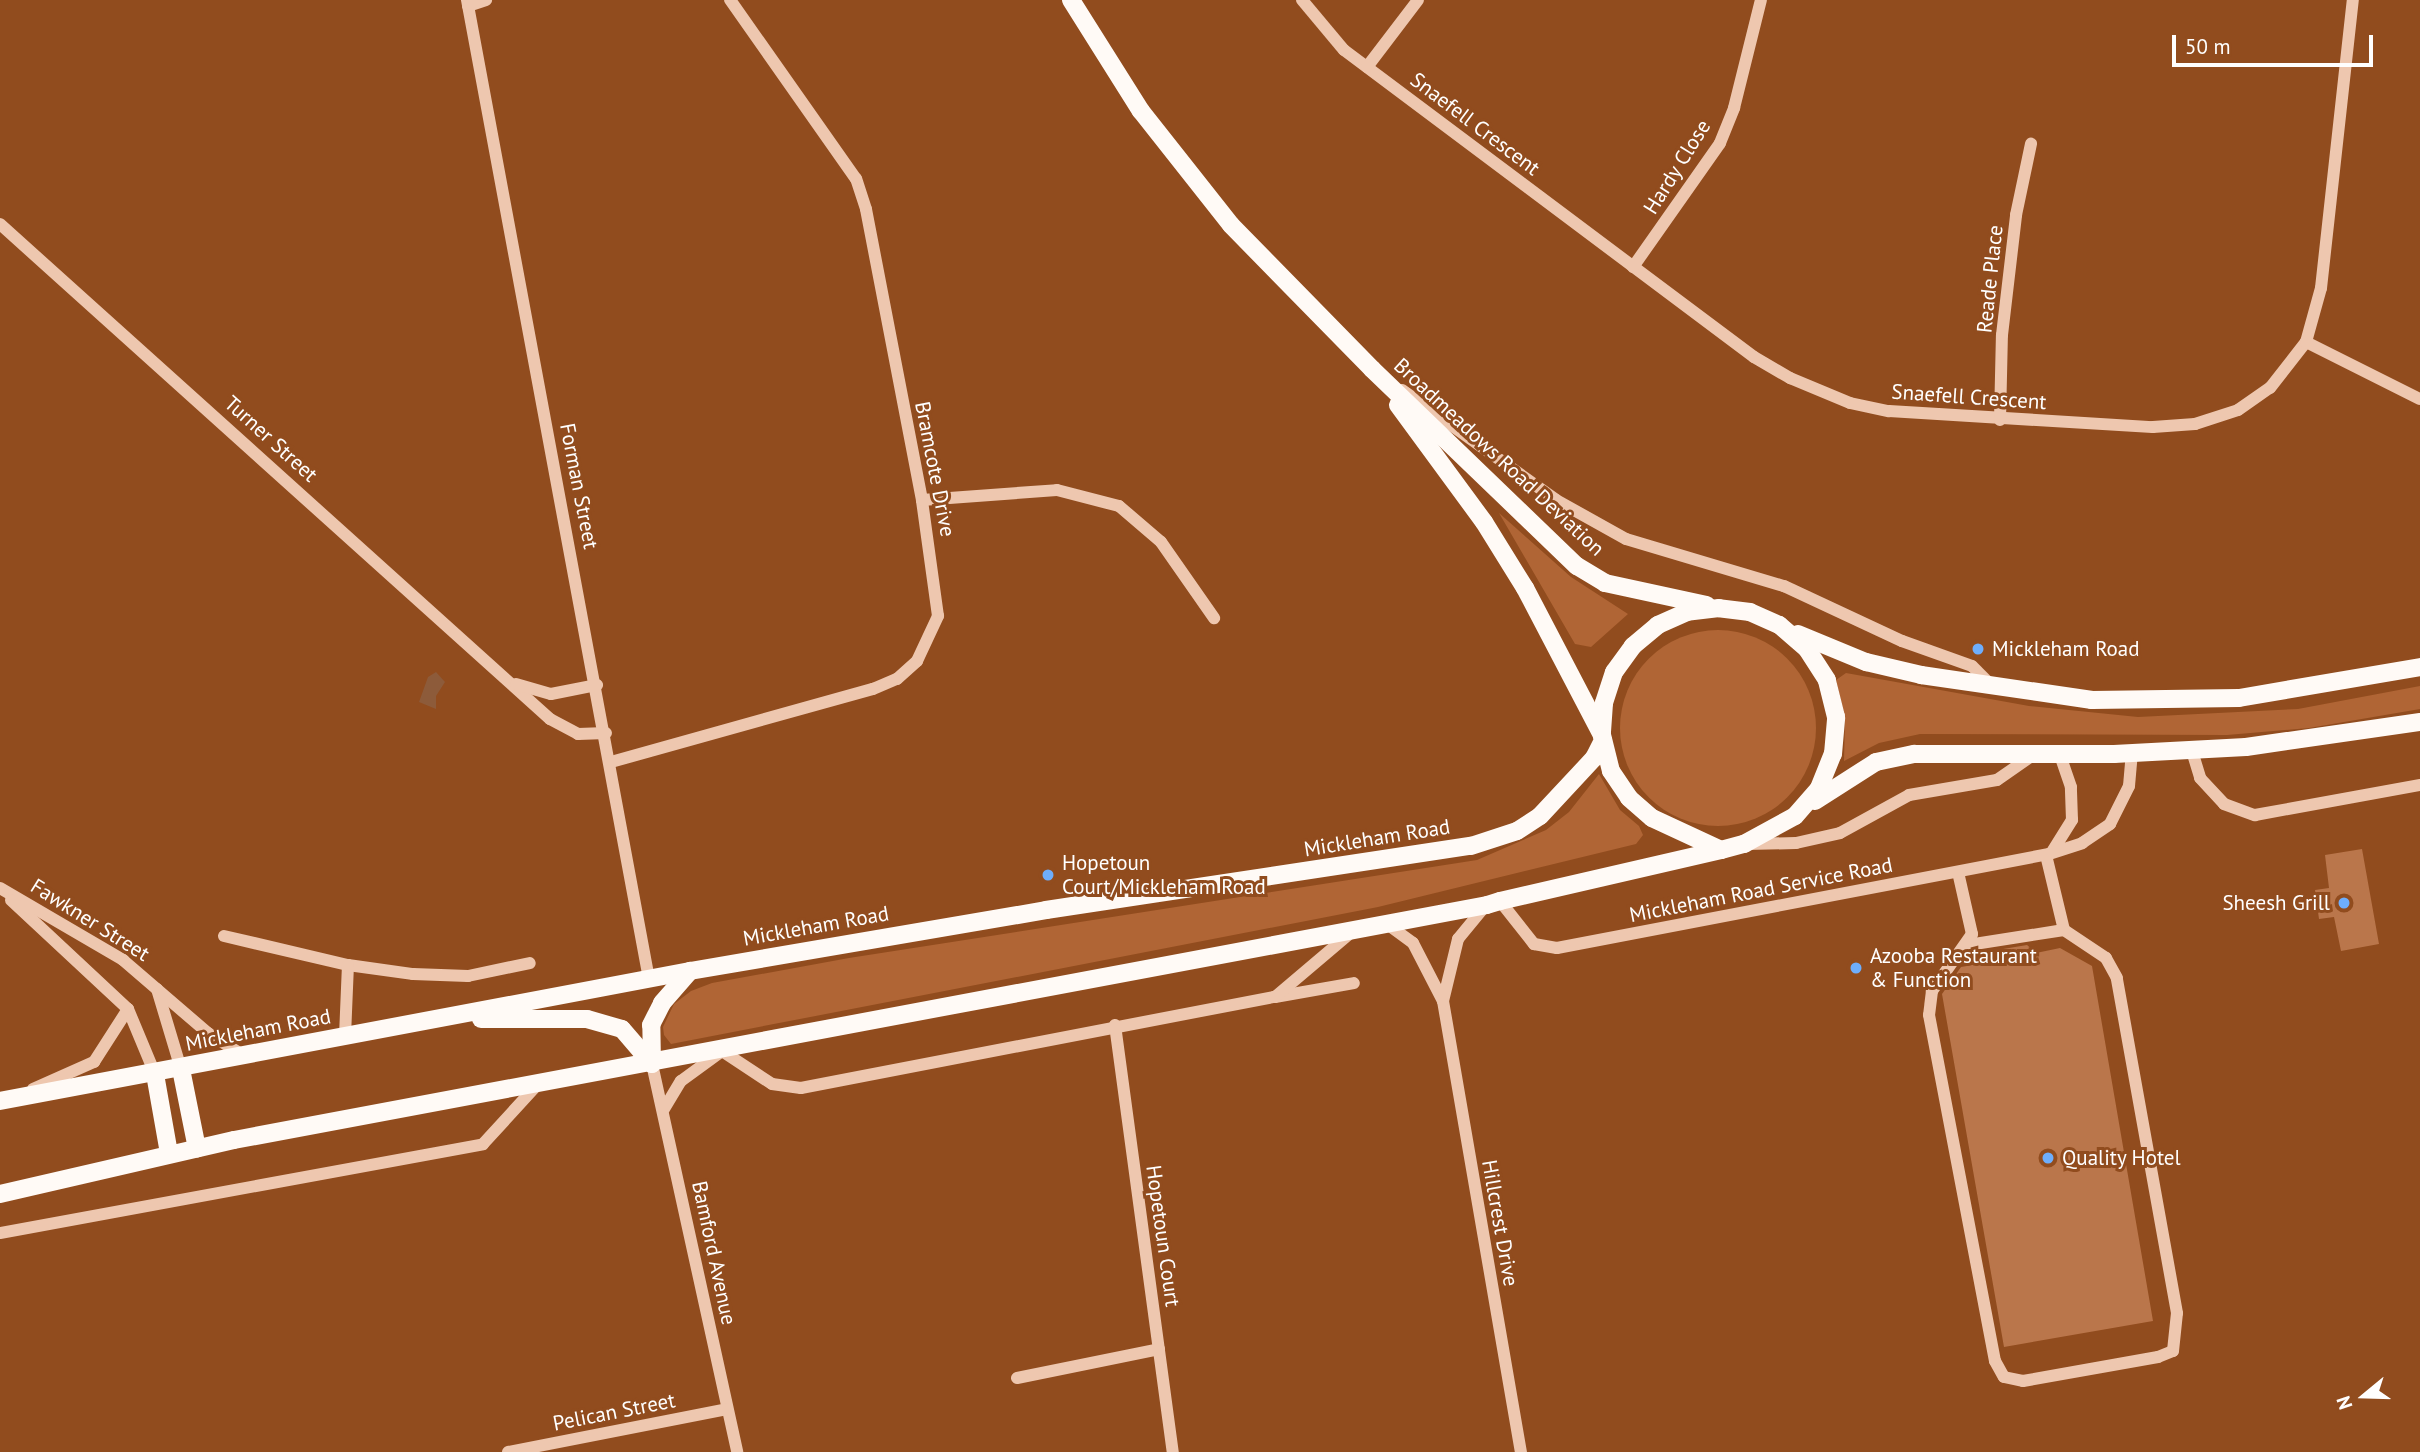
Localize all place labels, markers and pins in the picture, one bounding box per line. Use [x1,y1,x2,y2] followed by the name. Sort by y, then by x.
[1992,636,2140,662] place label: Mickleham Road
[1970,641,1986,657] marker: Mickleham Road
[1062,850,1266,900] place label: Hopetoun Court/Mickleham Road
[1040,867,1056,883] marker: Hopetoun Court/Mickleham Road
[2222,890,2330,916] place label: Sheesh Grill
[2336,895,2352,911] marker: Sheesh Grill
[1870,943,2037,993] place label: Azooba Restaurant & Function
[1848,960,1864,976] marker: Azooba Restaurant & Function
[2062,1145,2181,1171] place label: Quality Hotel
[2040,1150,2056,1166] marker: Quality Hotel

